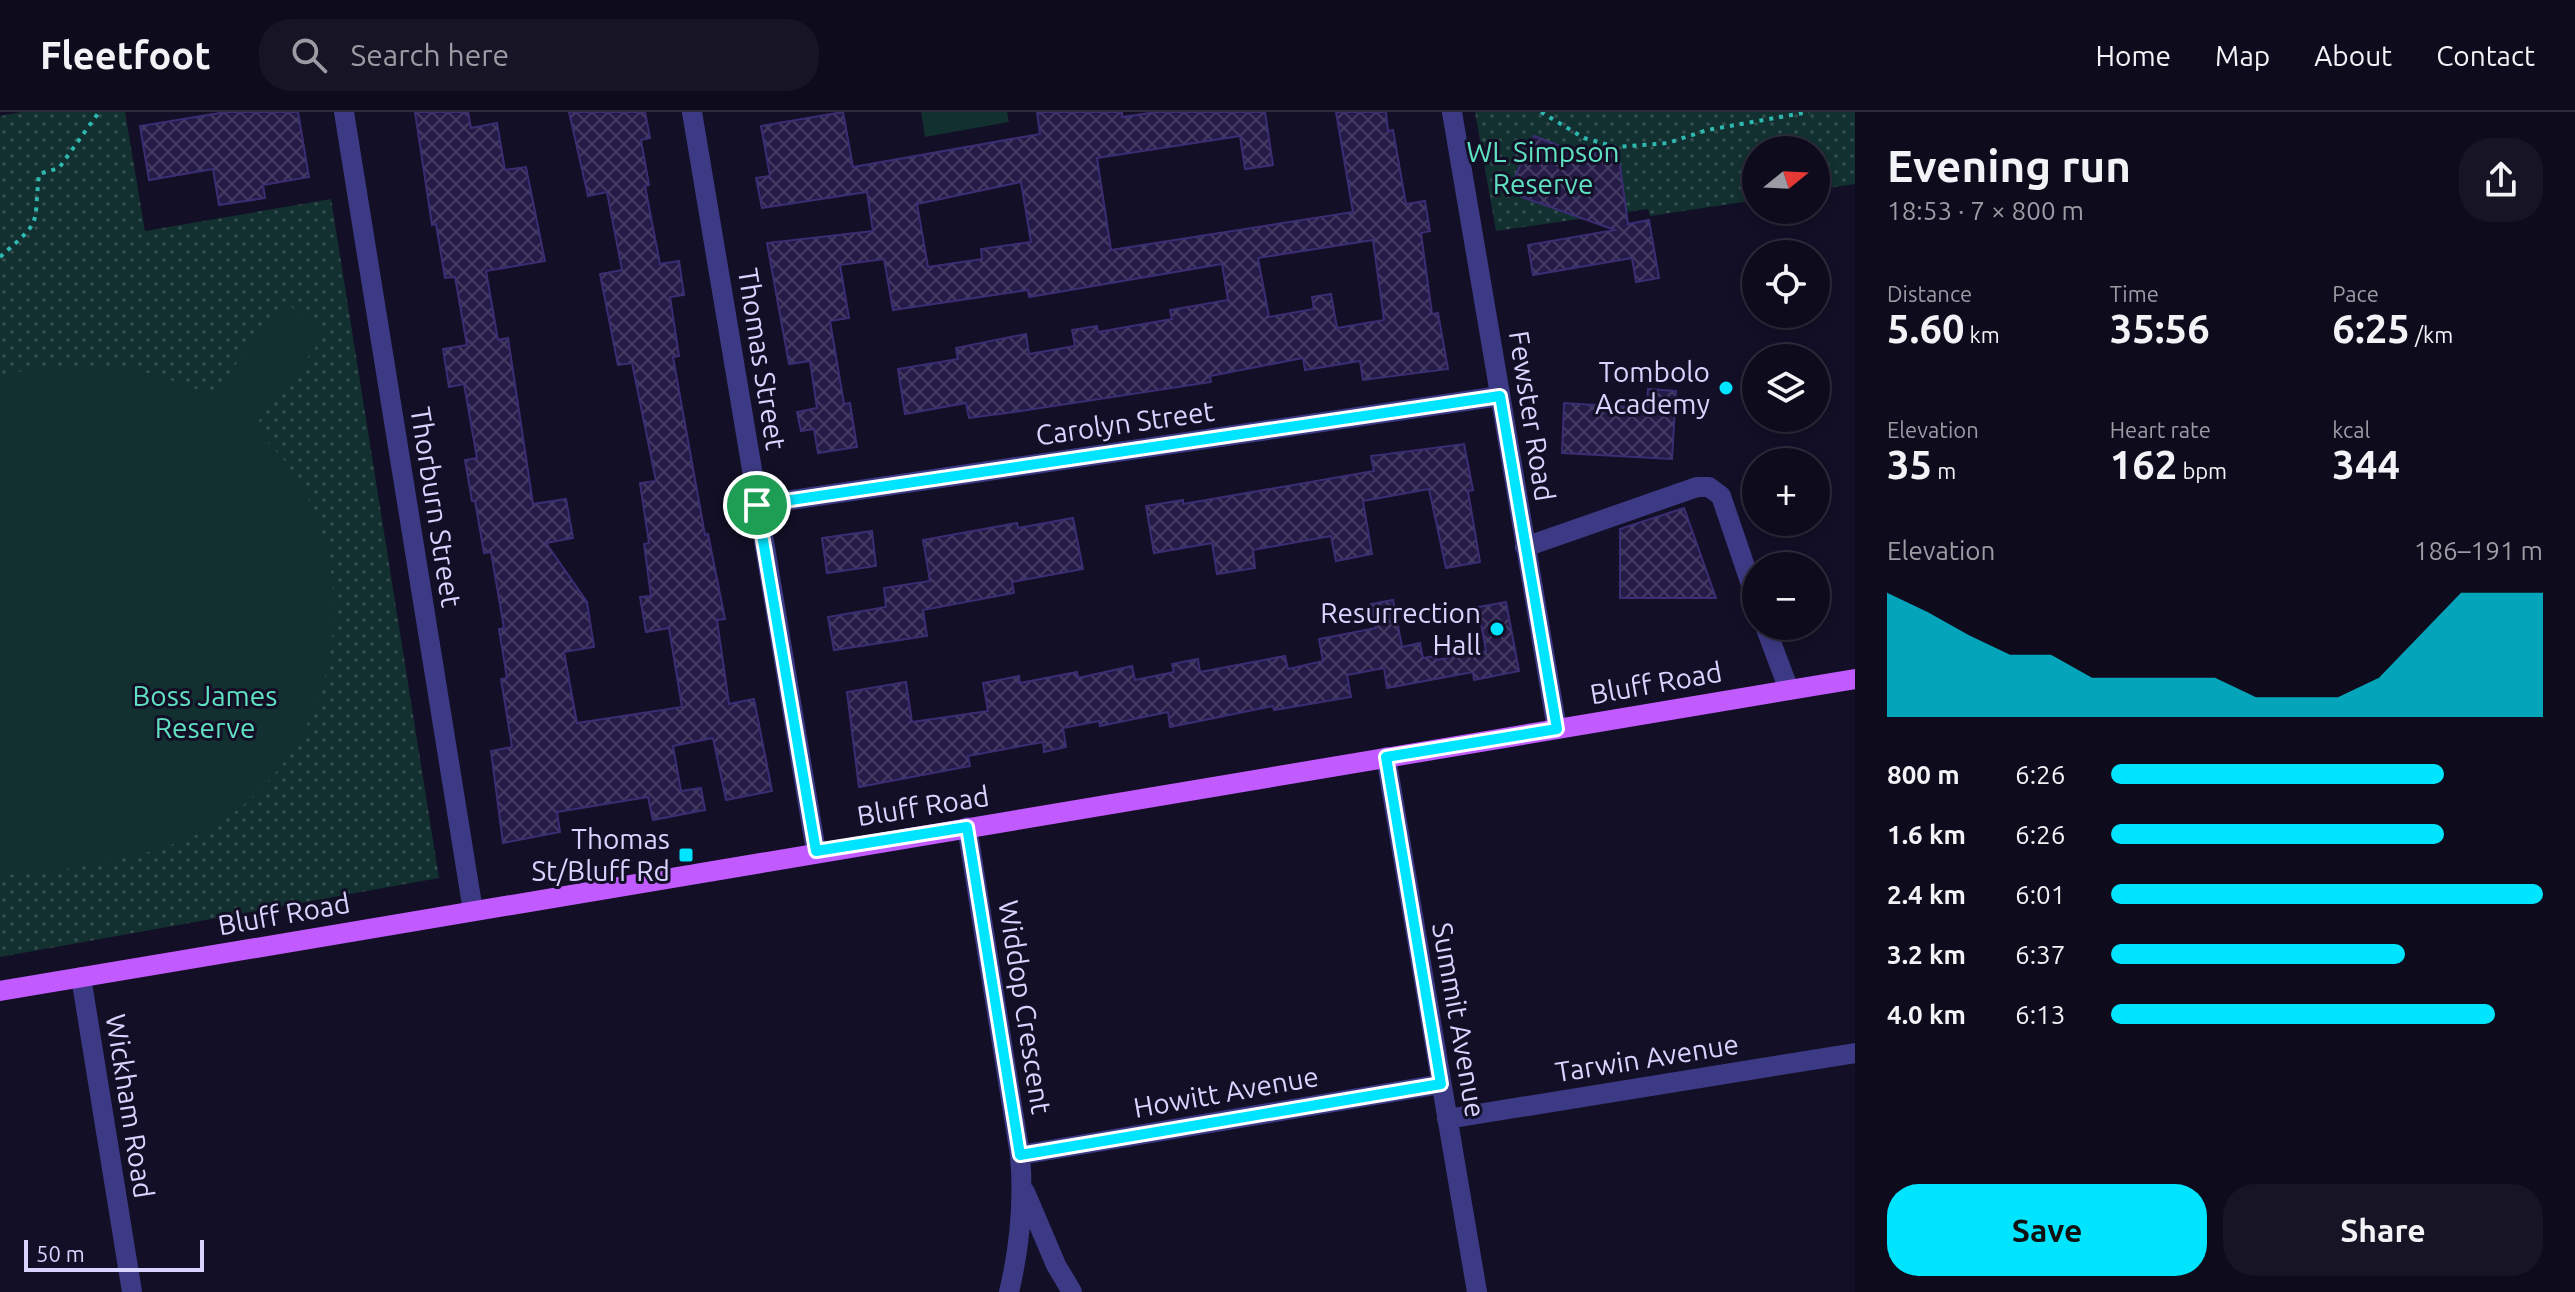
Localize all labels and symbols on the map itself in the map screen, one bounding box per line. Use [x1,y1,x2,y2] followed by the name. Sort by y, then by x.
[1466,136,1620,199] park label: WL Simpson Reserve
[1742,136,1830,224] north arrow
[733,266,792,452] street label: Thomas Street
[1504,329,1561,503] street label: Fewster Road
[1595,356,1710,419] place label: Tombolo Academy
[1717,379,1735,397] marker: Tombolo Academy
[1034,395,1216,450] street label: Carolyn Street
[405,405,468,609] street label: Thorburn Street
[723,471,791,539] pin
[1320,597,1481,660] place label: Resurrection Hall
[1488,620,1506,638] marker: Resurrection Hall
[1588,656,1724,709] street label: Bluff Road
[133,680,277,743] park label: Boss James Reserve
[855,780,991,831] street label: Bluff Road
[531,823,670,886] place label: Thomas St/Bluff Rd
[677,846,695,864] marker: Thomas St/Bluff Rd
[216,887,352,940] street label: Bluff Road
[993,898,1058,1116] street label: Widdop Crescent
[1427,920,1492,1120] street label: Summit Avenue
[101,1012,160,1200] street label: Wickham Road
[1553,1028,1741,1087] street label: Tarwin Avenue
[1131,1060,1321,1123] street label: Howitt Avenue
[24,1236,204,1272] scale bar

